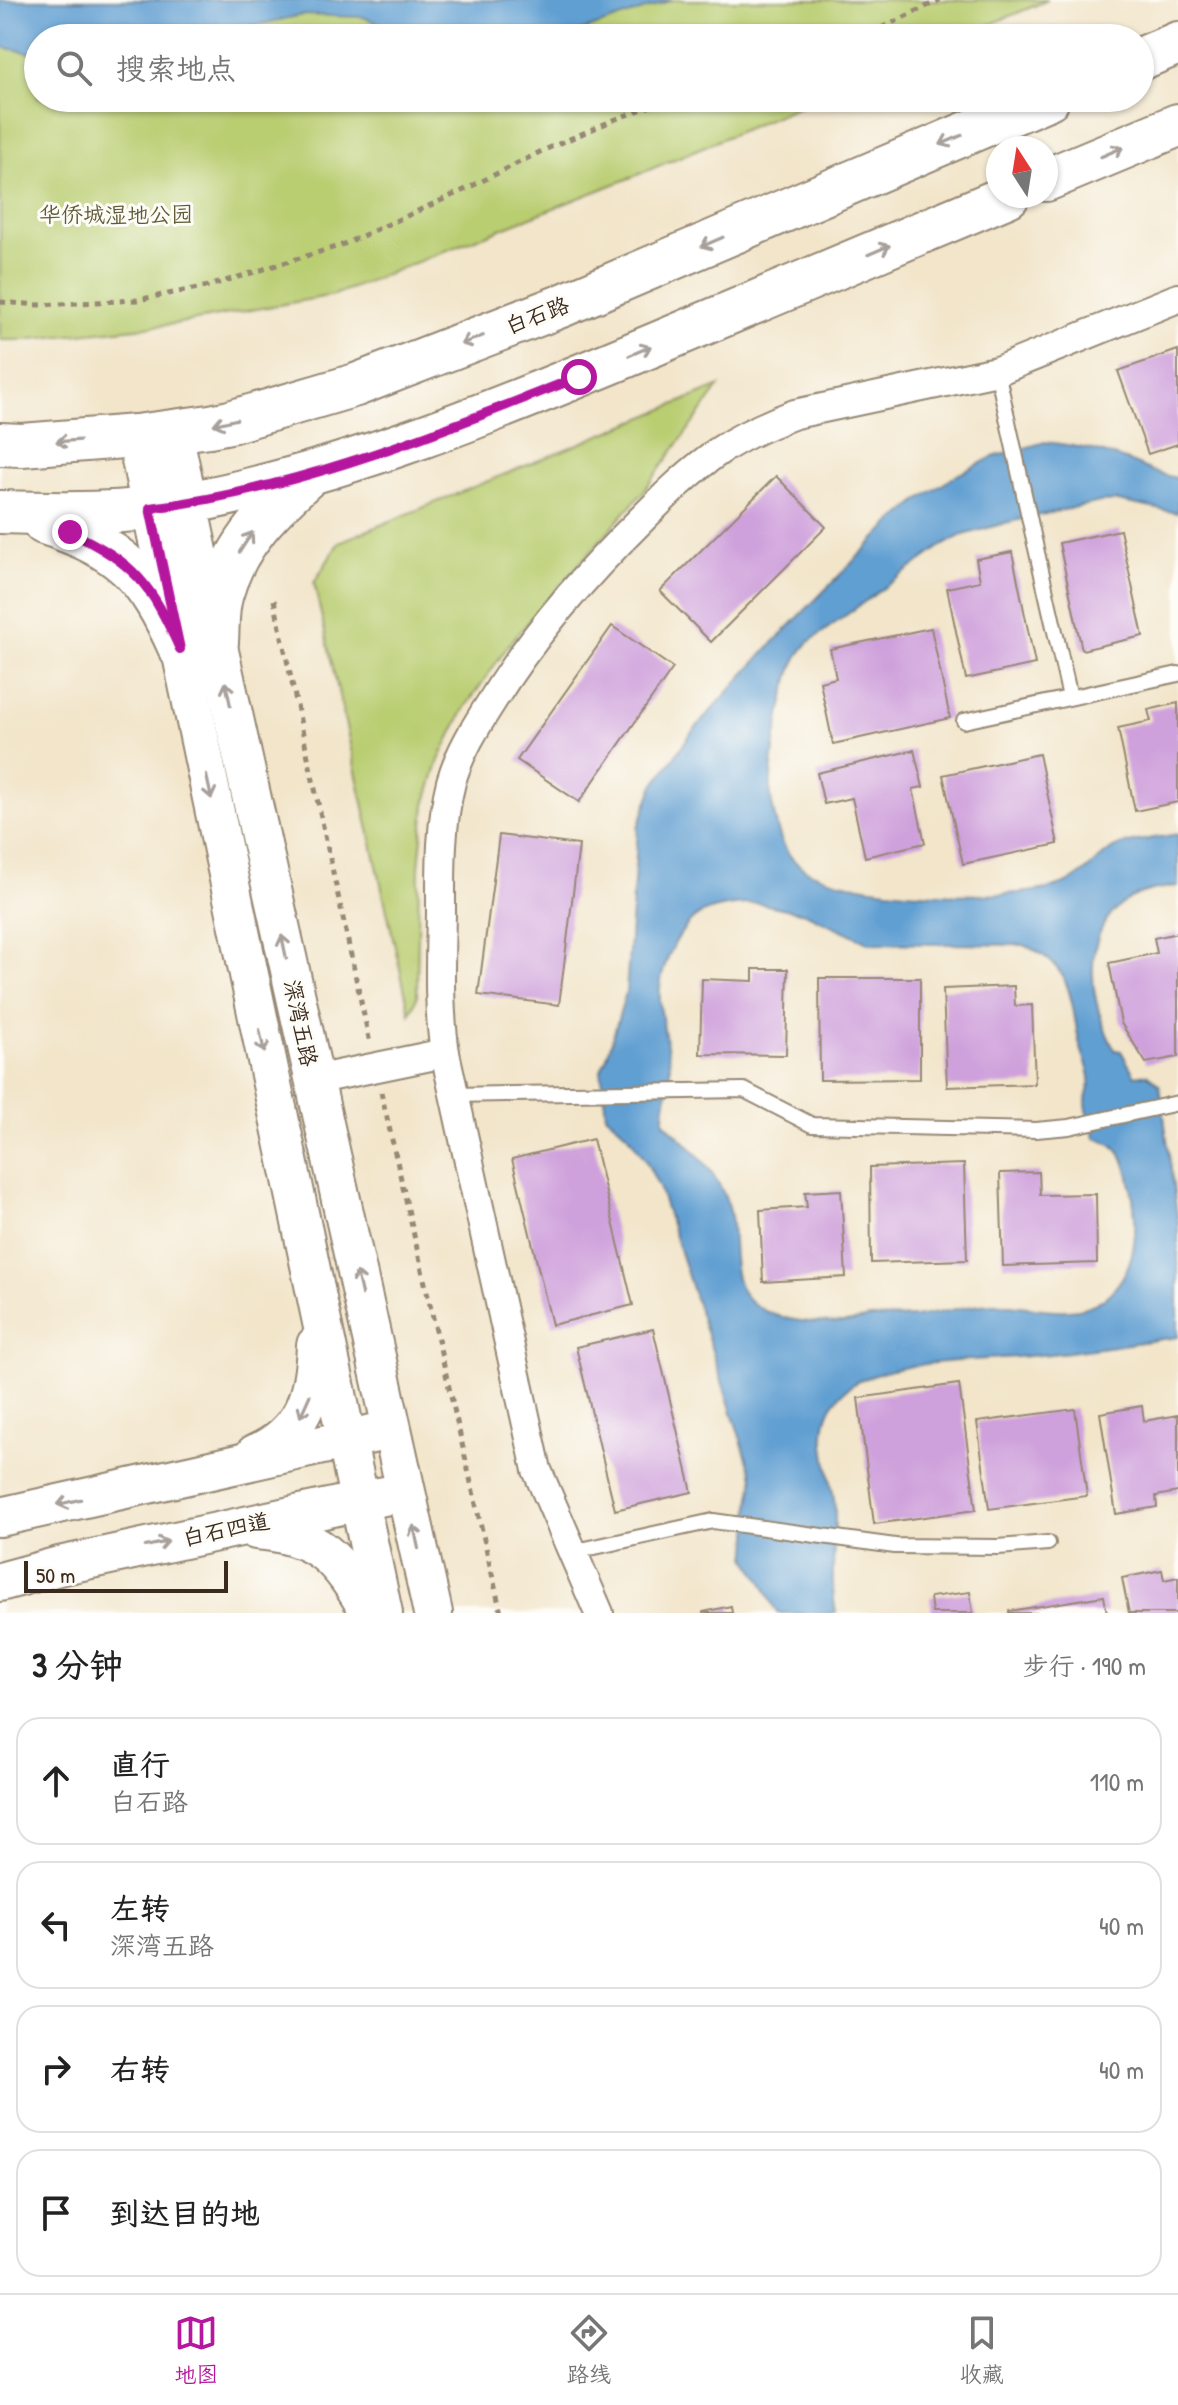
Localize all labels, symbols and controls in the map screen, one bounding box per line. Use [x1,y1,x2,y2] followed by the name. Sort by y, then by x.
[24,24,1154,112] search box
[52,46,96,90] icon: search
[116,48,236,88] text: 搜索地点
[940,133,964,148] one-way arrow
[986,136,1058,208] north arrow
[1099,144,1124,159] one-way arrow
[39,199,193,229] park label: 华侨城湿地公园
[700,235,725,250] one-way arrow
[866,242,891,257] one-way arrow
[501,289,573,341] street label: 白石路
[460,334,485,348] one-way arrow
[627,343,651,357] one-way arrow
[561,359,597,395] route start
[213,415,239,430] one-way arrow
[55,434,82,449] one-way arrow
[52,514,88,550] route end
[238,531,254,554] one-way arrow
[220,681,235,707] one-way arrow
[202,774,217,799] one-way arrow
[276,935,291,961] one-way arrow
[277,977,325,1069] street label: 深湾五路
[255,1028,270,1054] one-way arrow
[351,1271,366,1296] one-way arrow
[296,1394,311,1418] one-way arrow
[57,1495,82,1510] one-way arrow
[180,1505,272,1553] street label: 白石四道
[408,1525,423,1550] one-way arrow
[144,1536,170,1551] one-way arrow
[24,1557,228,1593] scale bar
[36,1560,75,1590] text: 50 m
[32,1642,123,1688] text: 3 分钟
[1023,1648,1146,1683] text: 步行 · 190 m
[110,1744,170,1784] text: 直行
[34,1759,78,1803] icon: ahead
[1090,1764,1144,1799] text: 110 m
[110,1784,188,1819] text: 白石路
[110,1888,170,1928] text: 左转
[34,1903,78,1947] icon: left
[1099,1908,1144,1943] text: 40 m
[110,1928,214,1963] text: 深湾五路
[34,2047,78,2091] icon: right
[110,2049,170,2089] text: 右转
[1099,2052,1144,2087] text: 40 m
[34,2191,78,2235] icon: arrive
[110,2193,260,2233] text: 到达目的地
[174,2311,218,2389] tab: 地图
[567,2311,611,2389] tab: 路线
[960,2311,1004,2389] tab: 收藏

